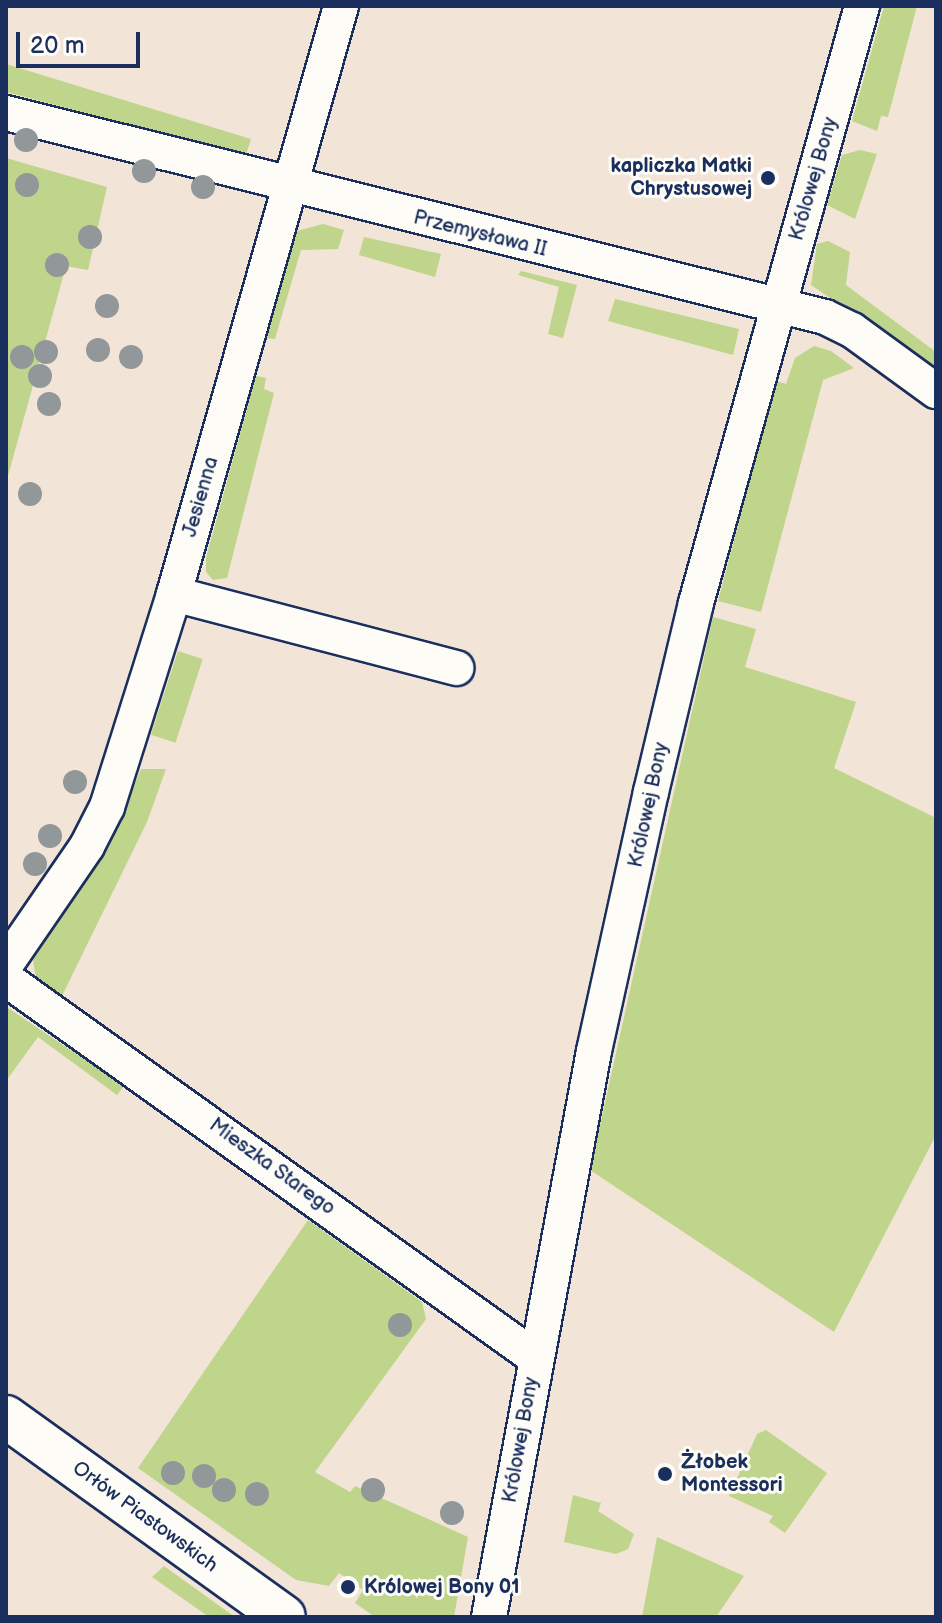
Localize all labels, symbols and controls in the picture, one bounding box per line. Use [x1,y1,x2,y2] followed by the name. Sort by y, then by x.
[20,16,144,66] scale bar
[30,31,85,60] text: 20 m
[785,114,843,244] street label: Królowej Bony
[611,154,752,201] place label: kapliczka Matki Chrystusowej
[759,169,777,187] marker: kapliczka Matki Chrystusowej
[411,206,549,262] street label: Przemysława II
[178,454,224,540] street label: Jesienna
[624,740,674,870] street label: Królowej Bony
[204,1113,340,1221] street label: Mieszka Starego
[498,1375,544,1505] street label: Królowej Bony
[681,1450,783,1497] place label: Żłobek Montessori
[68,1456,222,1578] street label: Orłów Piastowskich
[656,1465,674,1483] marker: Żłobek Montessori
[364,1575,520,1599] place label: Królowej Bony 01
[339,1578,357,1596] marker: Królowej Bony 01

